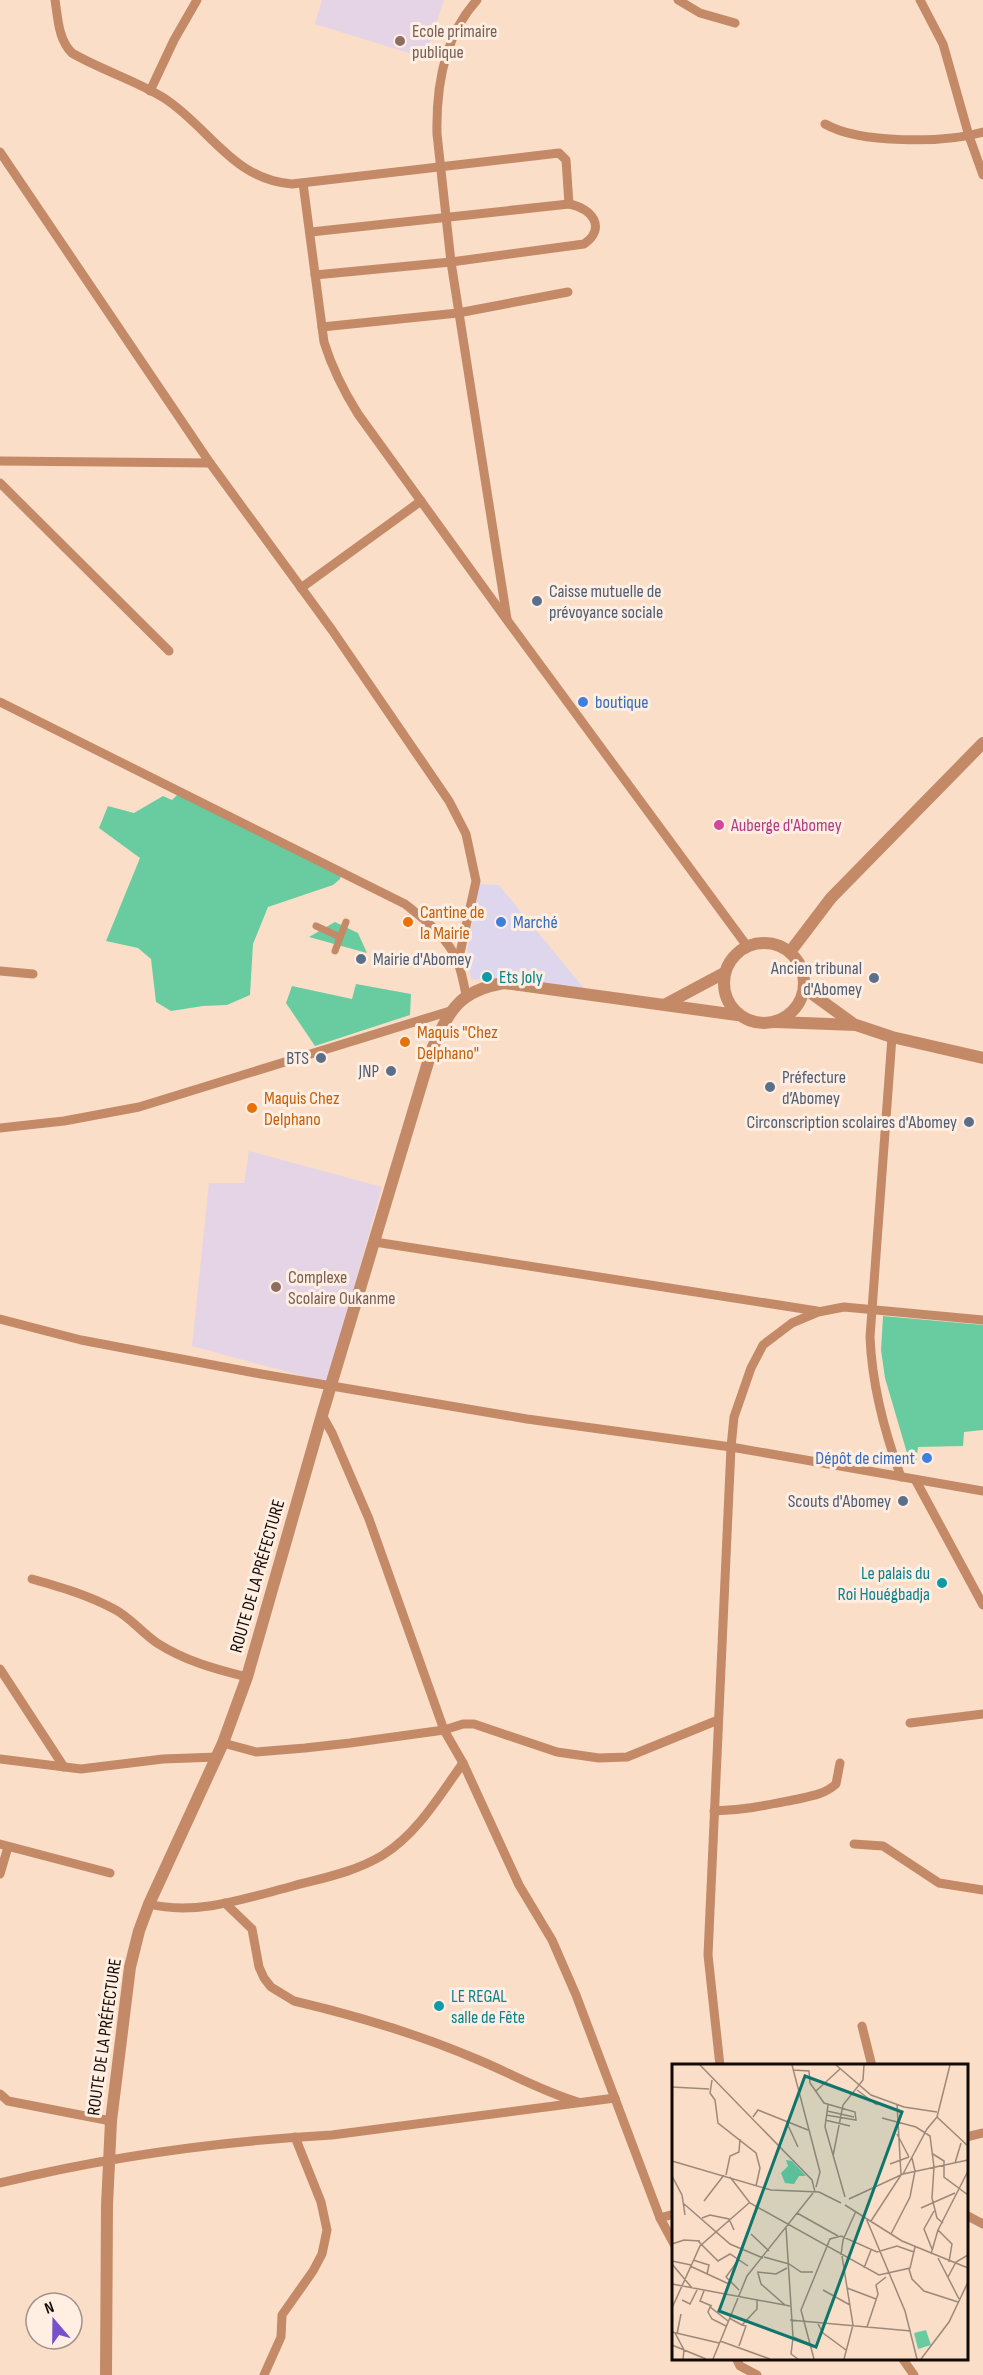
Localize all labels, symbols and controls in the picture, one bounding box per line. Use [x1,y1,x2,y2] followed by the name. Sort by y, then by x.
[412,21,497,63] place label: Ecole primaire publique
[393,34,407,48] marker: Ecole primaire publique
[549,581,663,623] place label: Caisse mutuelle de prévoyance sociale
[530,594,544,608] marker: Caisse mutuelle de prévoyance sociale
[595,692,649,713] place label: boutique
[576,695,590,709] marker: boutique
[730,815,842,836] place label: Auberge d'Abomey
[712,818,726,832] marker: Auberge d'Abomey
[420,902,485,944] place label: Cantine de la Mairie
[513,912,558,933] place label: Marché
[401,915,415,929] marker: Cantine de la Mairie
[494,915,508,929] marker: Marché
[373,949,471,970] place label: Mairie d'Abomey
[354,952,368,966] marker: Mairie d'Abomey
[770,958,862,1000] place label: Ancien tribunal d'Abomey
[499,967,543,988] place label: Ets Joly
[480,970,494,984] marker: Ets Joly
[867,971,881,985] marker: Ancien tribunal d'Abomey
[417,1022,498,1064] place label: Maquis "Chez Delphano"
[398,1035,412,1049] marker: Maquis "Chez Delphano"
[286,1048,309,1069] place label: BTS
[314,1051,328,1065] marker: BTS
[358,1061,379,1082] place label: JNP
[384,1064,398,1078] marker: JNP
[782,1067,846,1109] place label: Préfecture d’Abomey
[763,1080,777,1094] marker: Préfecture d’Abomey
[264,1088,340,1130] place label: Maquis Chez Delphano
[245,1101,259,1115] marker: Maquis Chez Delphano
[746,1112,957,1133] place label: Circonscription scolaires d'Abomey
[962,1115,976,1129] marker: Circonscription scolaires d'Abomey
[288,1267,396,1309] place label: Complexe Scolaire Oukanme
[269,1280,283,1294] marker: Complexe Scolaire Oukanme
[815,1448,915,1469] place label: Dépôt de ciment
[920,1451,934,1465] marker: Dépôt de ciment
[788,1491,891,1512] place label: Scouts d'Abomey
[896,1494,910,1508] marker: Scouts d'Abomey
[226,1497,289,1655] street label: ROUTE DE LA PRÉFECTURE
[838,1563,930,1605] place label: Le palais du Roi Houégbadja
[935,1576,949,1590] marker: Le palais du Roi Houégbadja
[83,1957,126,2117] street label: ROUTE DE LA PRÉFECTURE
[451,1986,525,2028] place label: LE REGAL salle de Fête
[432,1999,446,2013] marker: LE REGAL salle de Fête
[672,2064,968,2360] inset map
[24,2291,84,2351] north arrow
[42,2298,57,2319] text: N

